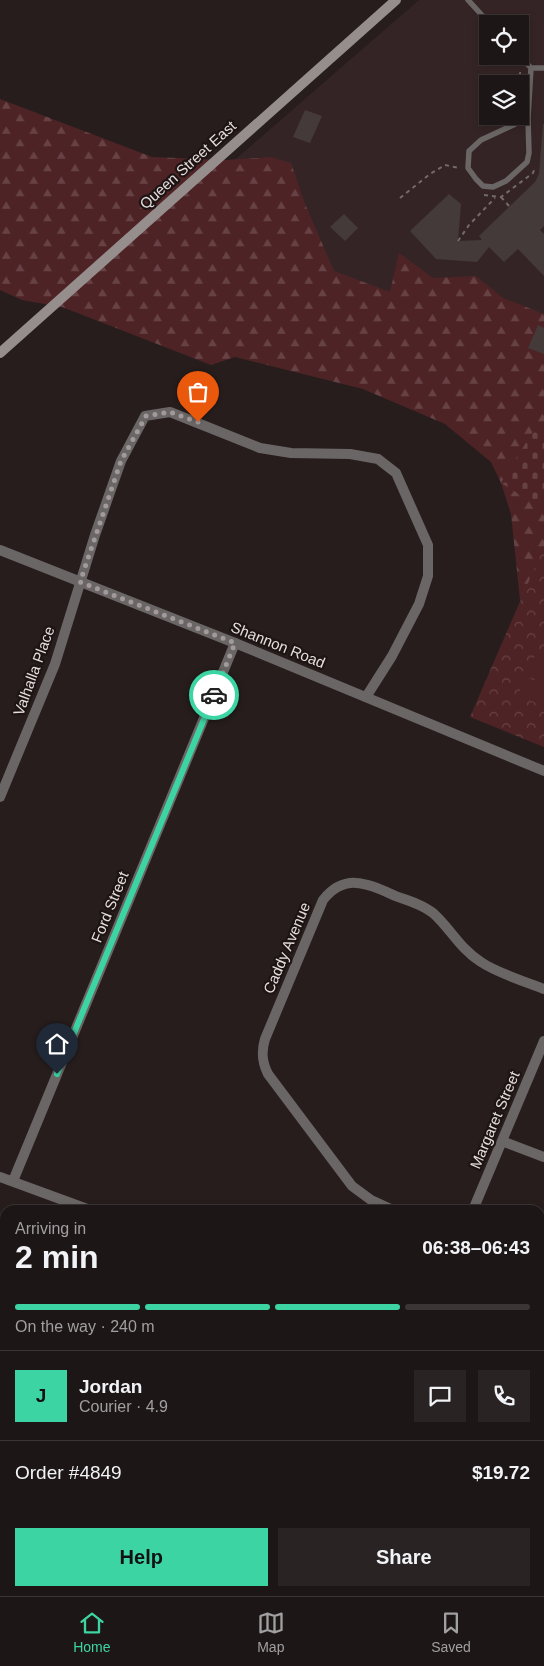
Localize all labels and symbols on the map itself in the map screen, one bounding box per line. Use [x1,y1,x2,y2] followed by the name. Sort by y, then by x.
[136,116,240,212] street label: Queen Street East
[177,371,219,422] pin
[229,618,328,671] street label: Shannon Road
[9,624,58,718] street label: Valhalla Place
[189,670,239,720] courier
[88,868,132,945] street label: Ford Street
[260,900,313,996] street label: Caddy Avenue
[36,1023,78,1074] pin
[466,1068,523,1171] street label: Margaret Street

